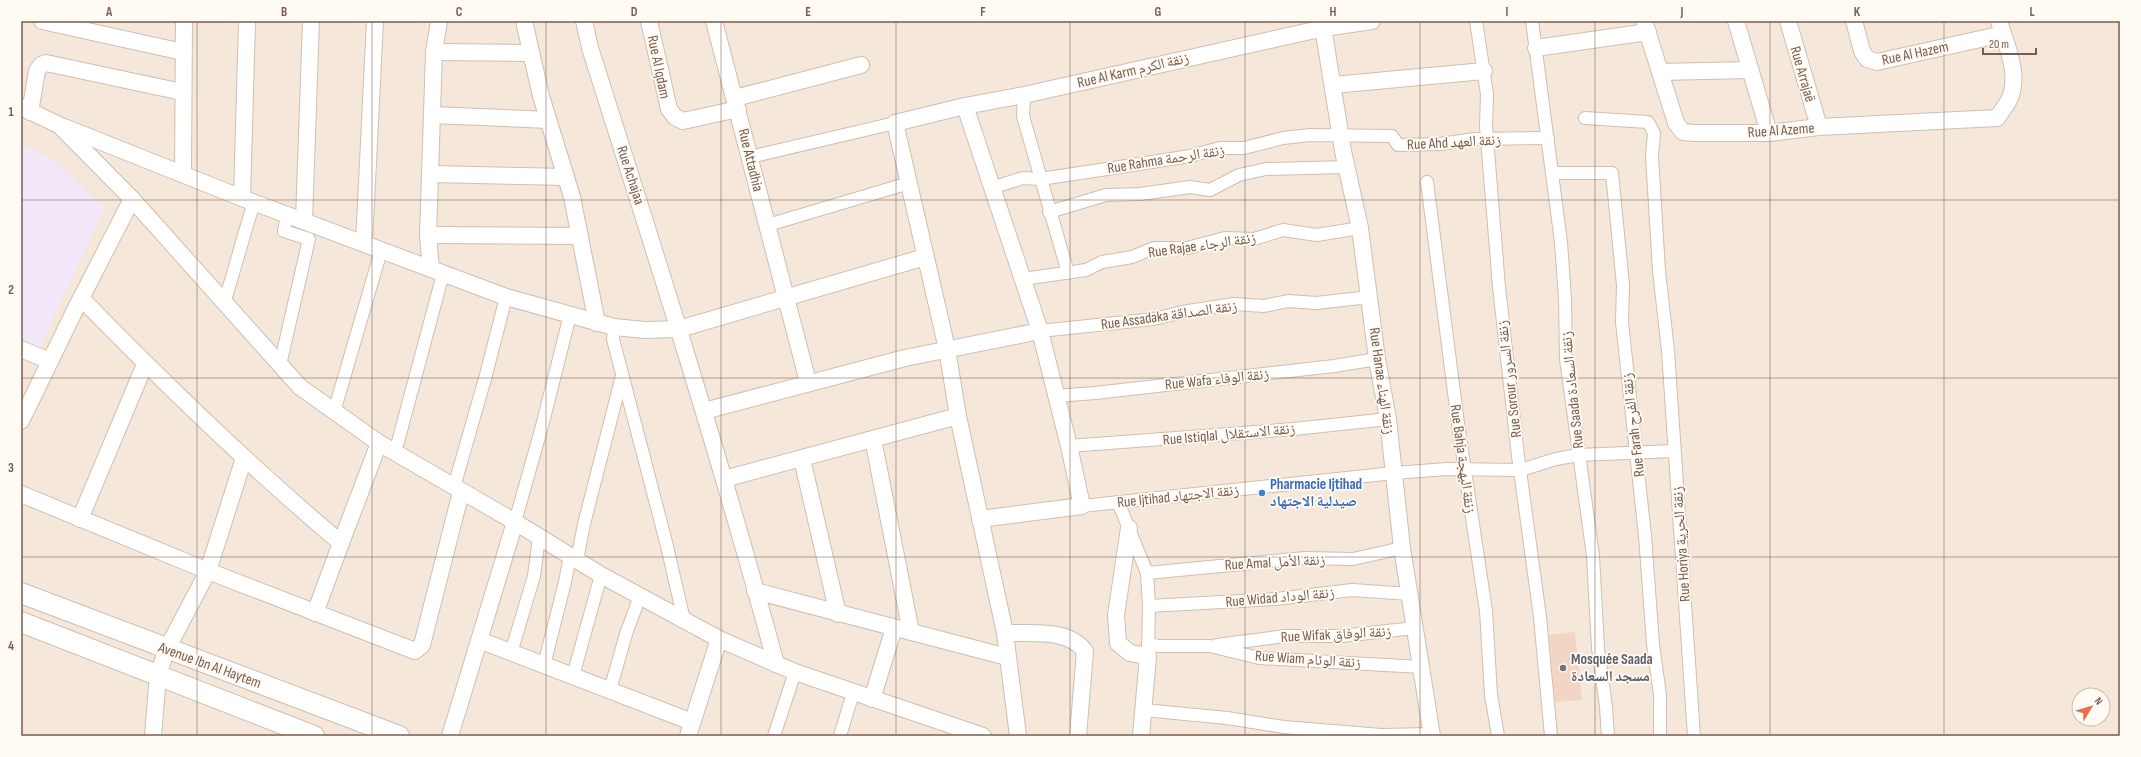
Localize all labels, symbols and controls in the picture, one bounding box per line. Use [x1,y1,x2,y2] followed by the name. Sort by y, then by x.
[105,4,113,20] text: A
[281,4,287,20] text: B
[456,4,463,20] text: C
[631,4,638,20] text: D
[805,4,811,20] text: E
[980,4,986,20] text: F
[1155,4,1162,20] text: G
[1330,4,1337,20] text: H
[1506,4,1509,20] text: I
[1680,4,1684,20] text: J
[1854,4,1861,20] text: K
[2029,4,2035,20] text: L
[1983,30,2036,56] scale bar
[643,34,674,101] street label: Rue Al Iqdam
[1880,37,1950,70] street label: Rue Al Hazem
[1989,37,2009,52] text: 20 m
[1786,44,1820,104] street label: Rue Arrajaë
[1075,48,1191,93] street label: Rue Al Karm زنقة الكرم
[8,104,14,120] text: 1
[1747,119,1815,142] street label: Rue Al Azeme
[734,127,768,194] street label: Rue Attadhia
[1407,131,1502,154] street label: Rue Ahd زنقة العهد
[1106,141,1226,178] street label: Rue Rahma زنقة الرحمة
[612,143,649,207] street label: Rue Achajaa
[1147,229,1257,262] street label: Rue Rajae زنقة الرجاء
[8,282,14,298] text: 2
[1100,296,1239,334] street label: Rue Assadaka زنقة الصداقة
[1493,319,1526,439] street label: Rue Sorour زنقة السرور
[1365,326,1398,436] street label: Rue Hanae زنقة الهناء
[1557,330,1588,450] street label: Rue Saada زنقة السعادة
[1164,365,1270,394] street label: Rue Wafa زنقة الوفاء
[1618,372,1649,478] street label: Rue Farah زنقة الفرح
[1445,403,1480,515] street label: Rue Bahja زنقة البهجة
[1162,419,1296,450] street label: Rue Istiqlal زنقة الاستقلال
[8,460,14,476] text: 3
[1270,475,1362,511] place label: Pharmacie Ijtihad صيدلية الاجتهاد
[1116,481,1240,512] street label: Rue Ijtihad زنقة الاجتهاد
[1668,485,1695,602] street label: Rue Horiya زنقة الحرية
[1257,488,1267,498] marker: Pharmacie Ijtihad صيدلية الاجتهاد
[1224,550,1326,575] street label: Rue Amal زنقة الأمل
[1225,583,1336,612] street label: Rue Widad زنقة الوداد
[1280,622,1392,647] street label: Rue Wifak زنقة الوفاق
[8,638,14,654] text: 4
[155,638,264,693] street label: Avenue Ibn Al Haytem
[1254,646,1362,673] street label: Rue Wiam زنقة الوئام
[1571,650,1653,686] place label: Mosquée Saada مسجد السعادة
[1558,663,1568,673] marker: Mosquée Saada مسجد السعادة
[2071,687,2111,727] north arrow
[2092,695,2105,708] text: N

